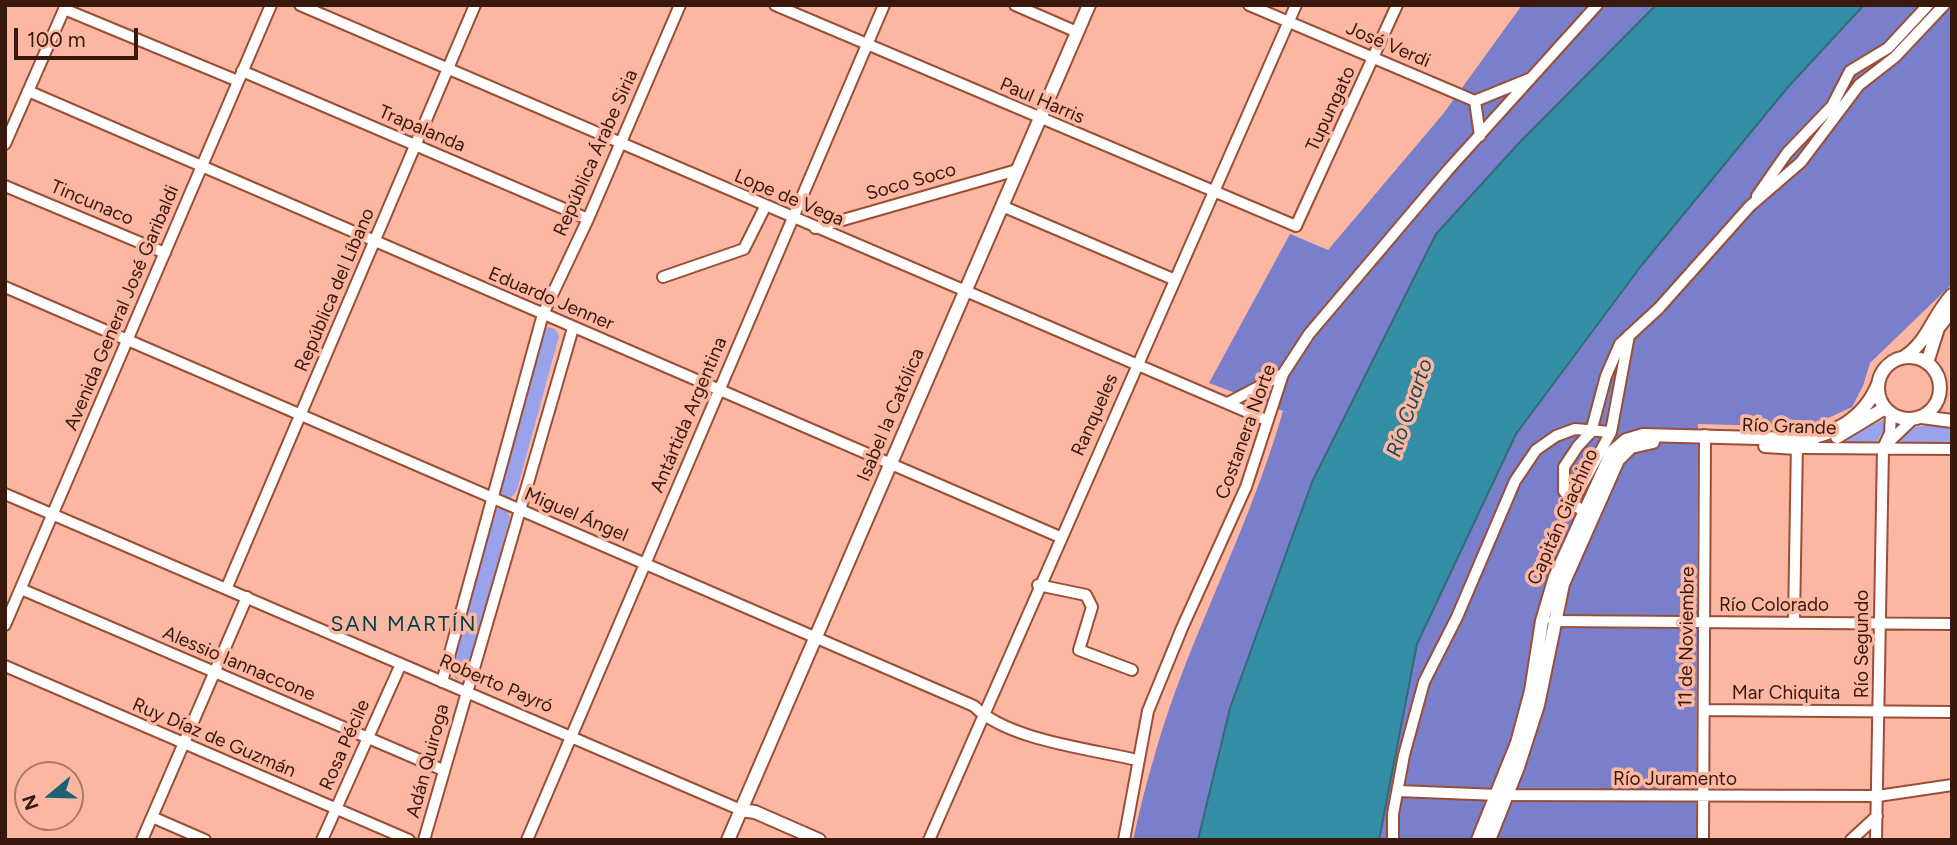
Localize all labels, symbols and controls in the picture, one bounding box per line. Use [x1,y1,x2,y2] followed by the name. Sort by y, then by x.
[18,14,142,58] scale bar
[1342,17,1434,73] street label: José Verdi
[27,27,86,52] text: 100 m
[1301,63,1361,155] street label: Tupungato
[549,66,643,240] street label: República Árabe Siria
[996,73,1088,129] street label: Paul Harris
[375,101,469,157] street label: Trapalanda
[863,158,959,206] street label: Soco Soco
[731,165,847,231] street label: Lope de Vega
[47,175,137,231] street label: Tincunaco
[60,182,184,434] street label: Avenida General José Garibaldi
[290,205,380,375] street label: República del Líbano
[485,262,617,336] street label: Eduardo Jenner
[646,334,732,496] street label: Antártida Argentina
[853,345,929,485] street label: Isabel la Católica
[1381,356,1439,460] water label: Río Cuarto
[1211,361,1281,503] street label: Costanera Norte
[1067,370,1123,460] street label: Ranqueles
[1741,414,1837,440] street label: Río Grande
[1523,445,1603,589] street label: Capitán Giachino
[521,483,631,547] street label: Miguel Ángel
[1674,566,1700,708] street label: 11 de Noviembre
[1851,590,1873,698] street label: Río Segundo
[1719,594,1829,616] street label: Río Colorado
[332,612,476,638] district label: SAN MARTÍN
[159,622,319,706] street label: Alessio Iannaccone
[436,650,556,718] street label: Roberto Payró
[1732,682,1840,704] street label: Mar Chiquita
[129,693,299,783] street label: Ruy Díaz de Guzmán
[315,696,375,794] street label: Rosa Pécile
[402,702,454,820] street label: Adán Quiroga
[14,761,84,831] north arrow
[1613,768,1737,790] street label: Río Juramento
[17,792,44,813] text: N

